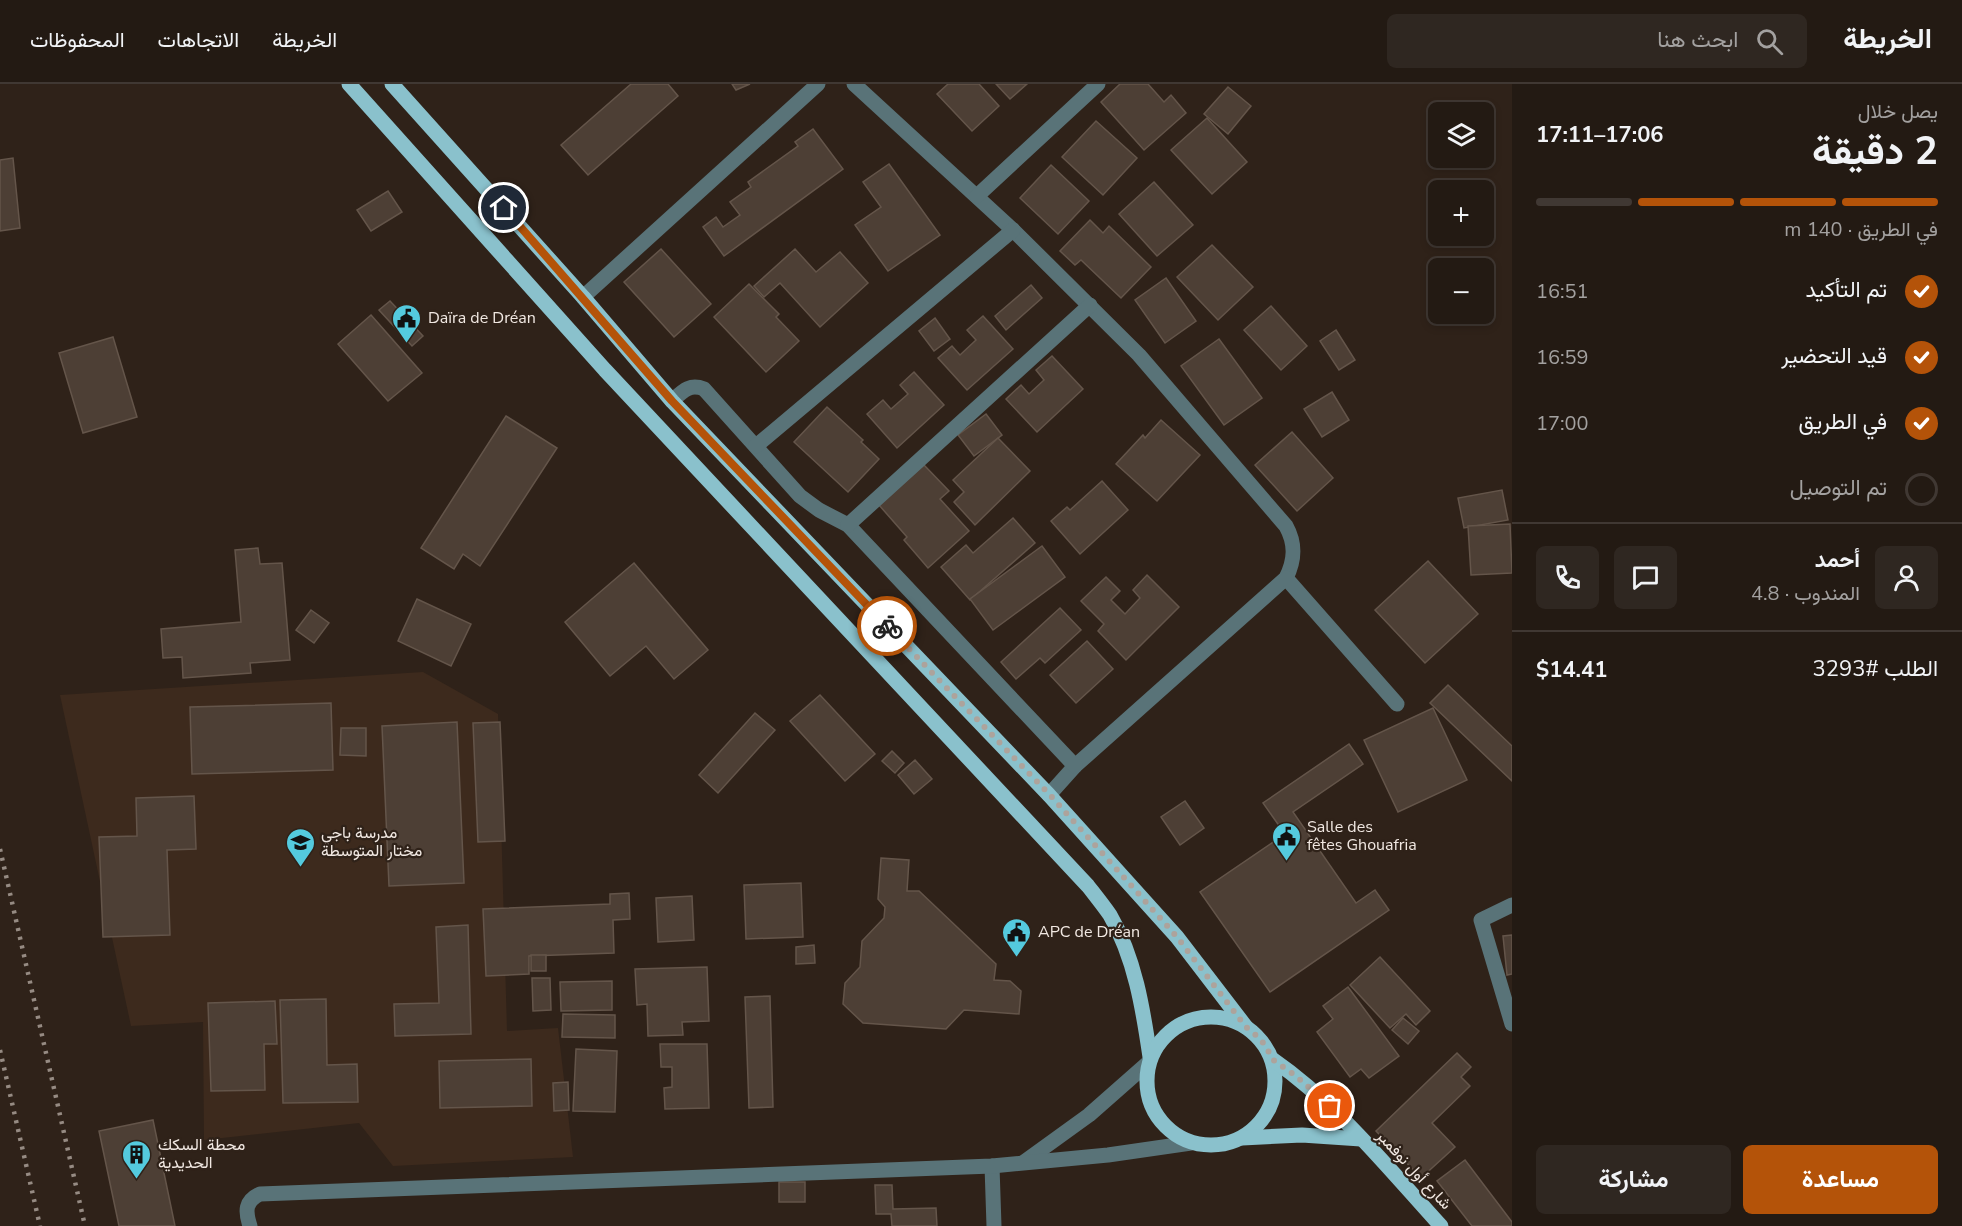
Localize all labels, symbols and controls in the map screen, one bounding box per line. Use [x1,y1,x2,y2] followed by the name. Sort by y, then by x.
[1387,14,1807,68] search box
[1843,20,1932,58] text: الخريطة
[1657,25,1738,55] text: ابحث هنا
[1753,25,1786,58] icon: search
[30,26,125,54] text: المحفوظات
[158,26,239,54] text: الاتجاهات
[272,26,337,54] text: الخريطة
[1858,98,1938,125] text: يصل خلال
[1428,102,1494,324] map controls
[1428,102,1494,168] button: layers
[1536,120,1664,150] text: 17:06–17:11
[1812,125,1938,178] text: 2 دقيقة
[1428,180,1494,246] button: +
[478,182,529,233] pin
[487,191,520,224] icon: home
[1784,216,1938,243] text: في الطريق · 140 m
[1428,258,1494,324] button: −
[1806,275,1887,305] text: تم التأكيد
[1905,275,1938,308] icon: check
[1536,278,1589,305] text: 16:51
[391,302,423,344] public building icon: Daïra de Dréan
[428,307,536,329] place label: Daïra de Dréan
[1781,341,1887,371] text: قيد التحضير
[1905,341,1938,374] icon: check
[1536,344,1589,371] text: 16:59
[1798,407,1887,437] text: في الطريق
[1905,407,1938,440] icon: check
[1536,410,1589,437] text: 17:00
[1790,473,1887,503] text: تم التوصيل
[1815,545,1860,575] text: أحمد
[1536,546,1599,609] button: phone
[1614,546,1677,609] button: chat
[1875,546,1938,609] button: person
[1751,580,1860,607] text: المندوب · 4.8
[857,596,917,656] courier
[871,610,904,643] icon: bike
[1813,654,1938,684] text: الطلب #3293
[1536,655,1607,685] text: $14.41
[1307,816,1417,856] place label: Salle des fêtes Ghouafria
[1270,820,1302,862] public building icon: Salle des fêtes Ghouafria
[321,822,422,862] place label: مدرسة باجي مختار المتوسطة
[284,826,316,868] school or university icon: مدرسة باجي مختار المتوسطة
[1001,916,1033,958] public building icon: APC de Dréan
[1038,921,1140,943] place label: APC de Dréan
[1304,1080,1355,1131] pin
[1313,1089,1346,1122] icon: bag
[1371,1125,1457,1215] street label: شارع أول نوفمبر
[158,1134,245,1174] place label: محطة السكك الحديدية
[121,1138,153,1180] building icon: محطة السكك الحديدية
[1536,1145,1731,1214] button: مشاركة
[1743,1145,1938,1214] button: مساعدة

